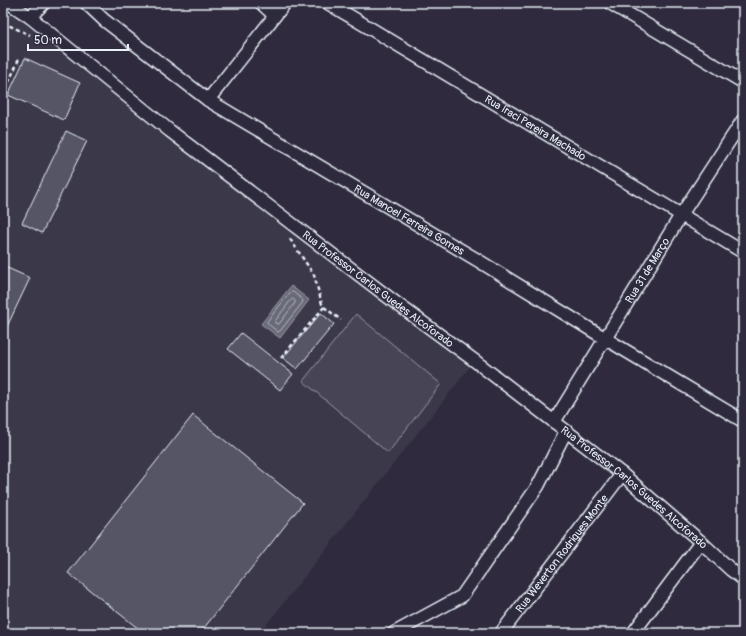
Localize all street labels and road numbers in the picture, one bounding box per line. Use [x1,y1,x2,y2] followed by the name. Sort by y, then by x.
[482,93,588,163] street label: Rua Iraci Pereira Machado
[351,182,467,258] street label: Rua Manoel Ferreira Gomes
[300,228,456,350] street label: Rua Professor Carlos Guedes Alcoforado
[623,235,672,306] street label: Rua 31 de Março
[558,423,710,552] street label: Rua Professor Carlos Guedes Alcoforado
[513,492,611,615] street label: Rua Weverton Rodrigues Monte

